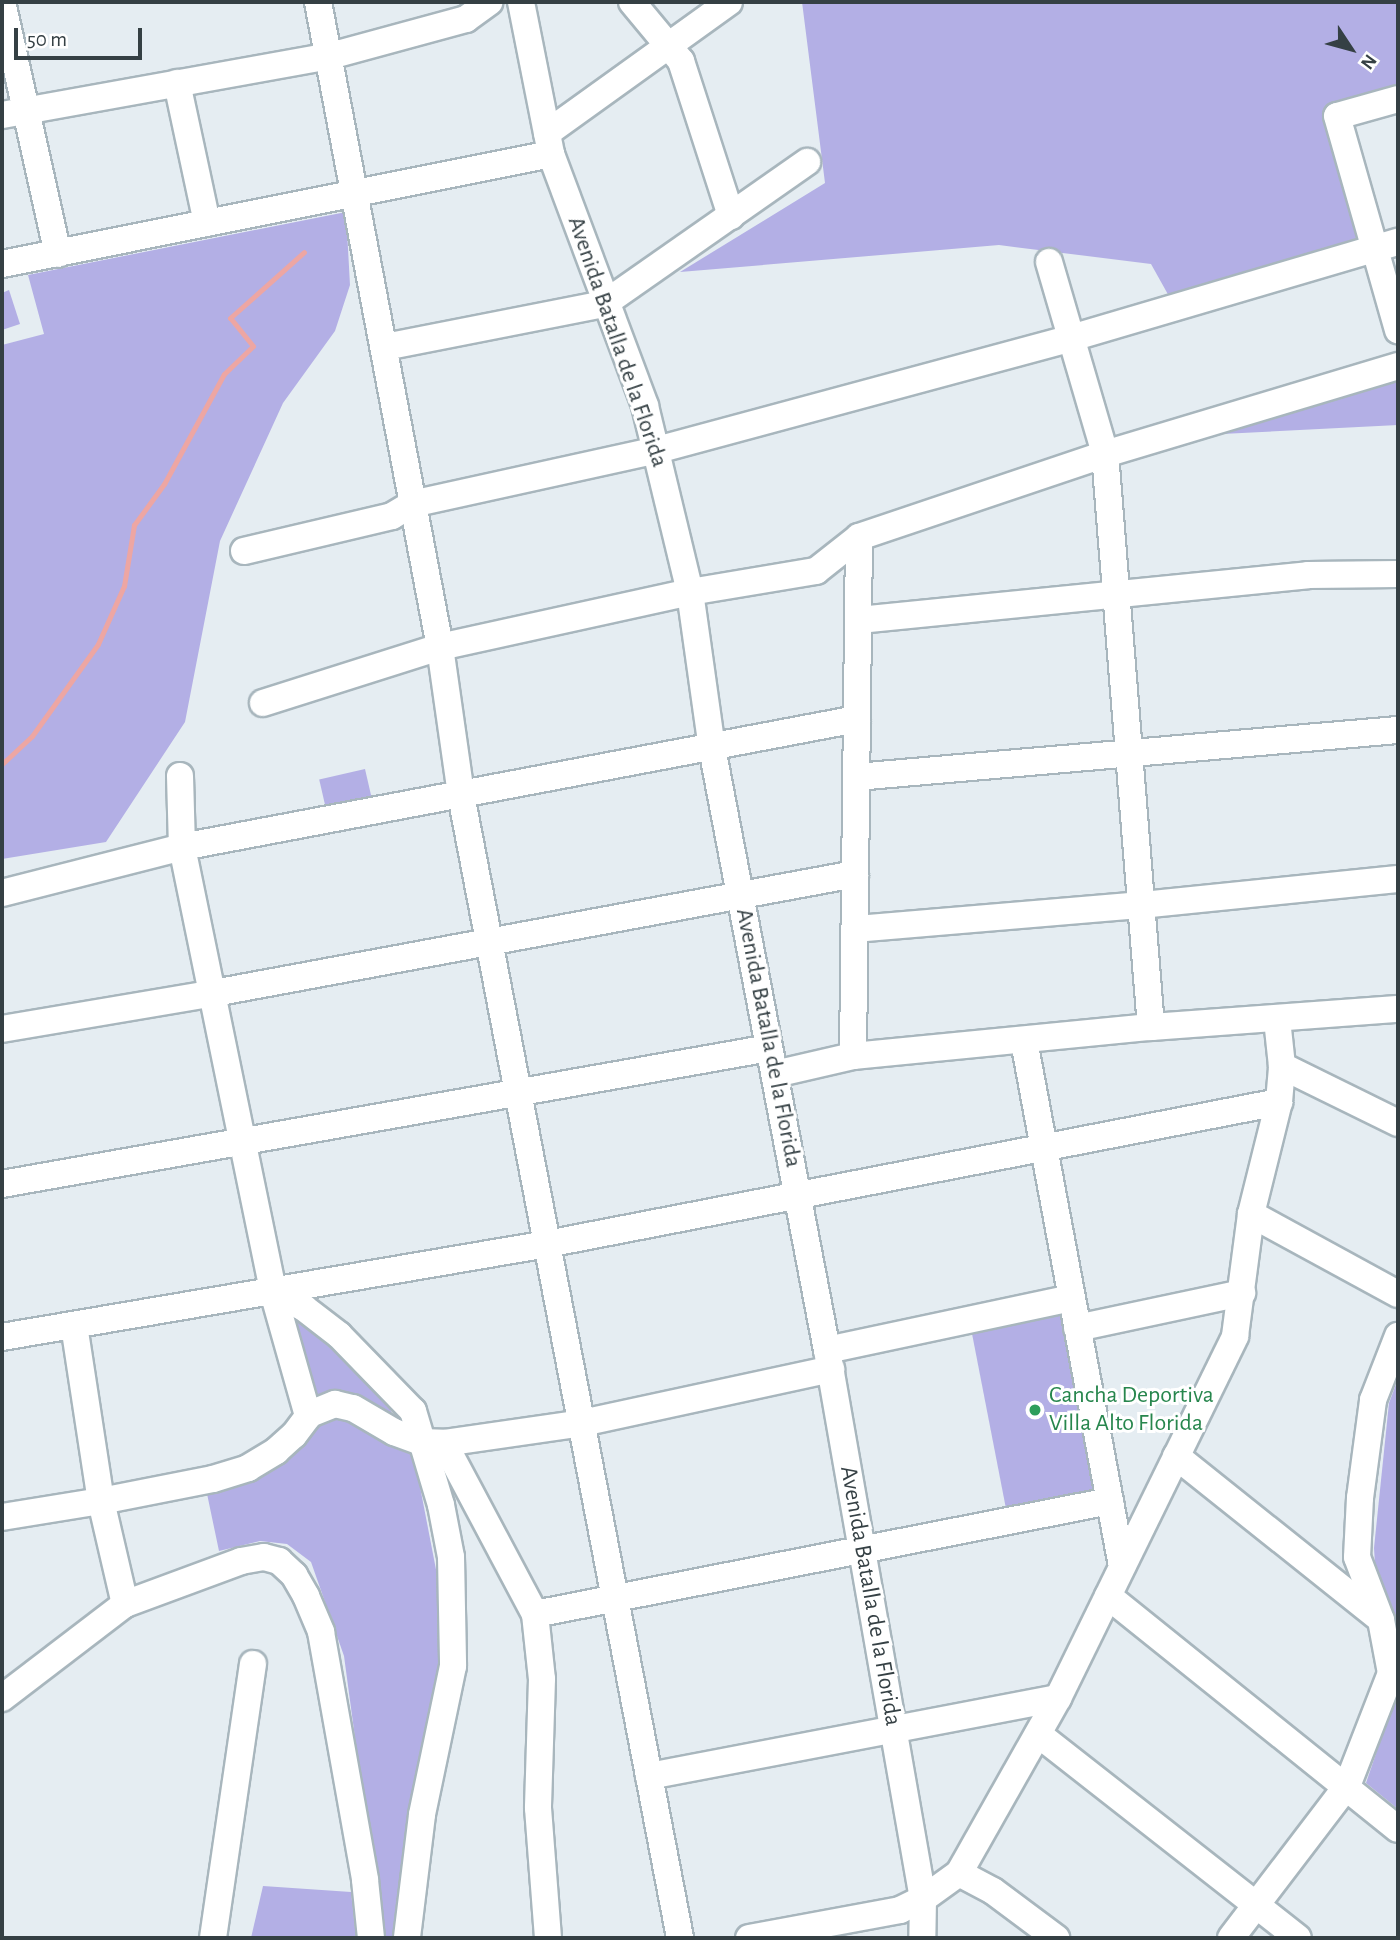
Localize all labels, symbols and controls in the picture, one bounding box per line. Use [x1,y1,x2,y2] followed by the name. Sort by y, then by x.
[18,14,145,58] scale bar
[1316,14,1386,84] north arrow
[27,29,67,50] text: 50 m
[1357,51,1380,73] text: N
[561,213,673,471] street label: Avenida Batalla de la Florida
[729,906,807,1170] street label: Avenida Batalla de la Florida
[1049,1382,1214,1438] place label: Cancha Deportiva Villa Alto Florida
[1027,1402,1043,1418] marker: Cancha Deportiva Villa Alto Florida
[833,1464,907,1728] street label: Avenida Batalla de la Florida

